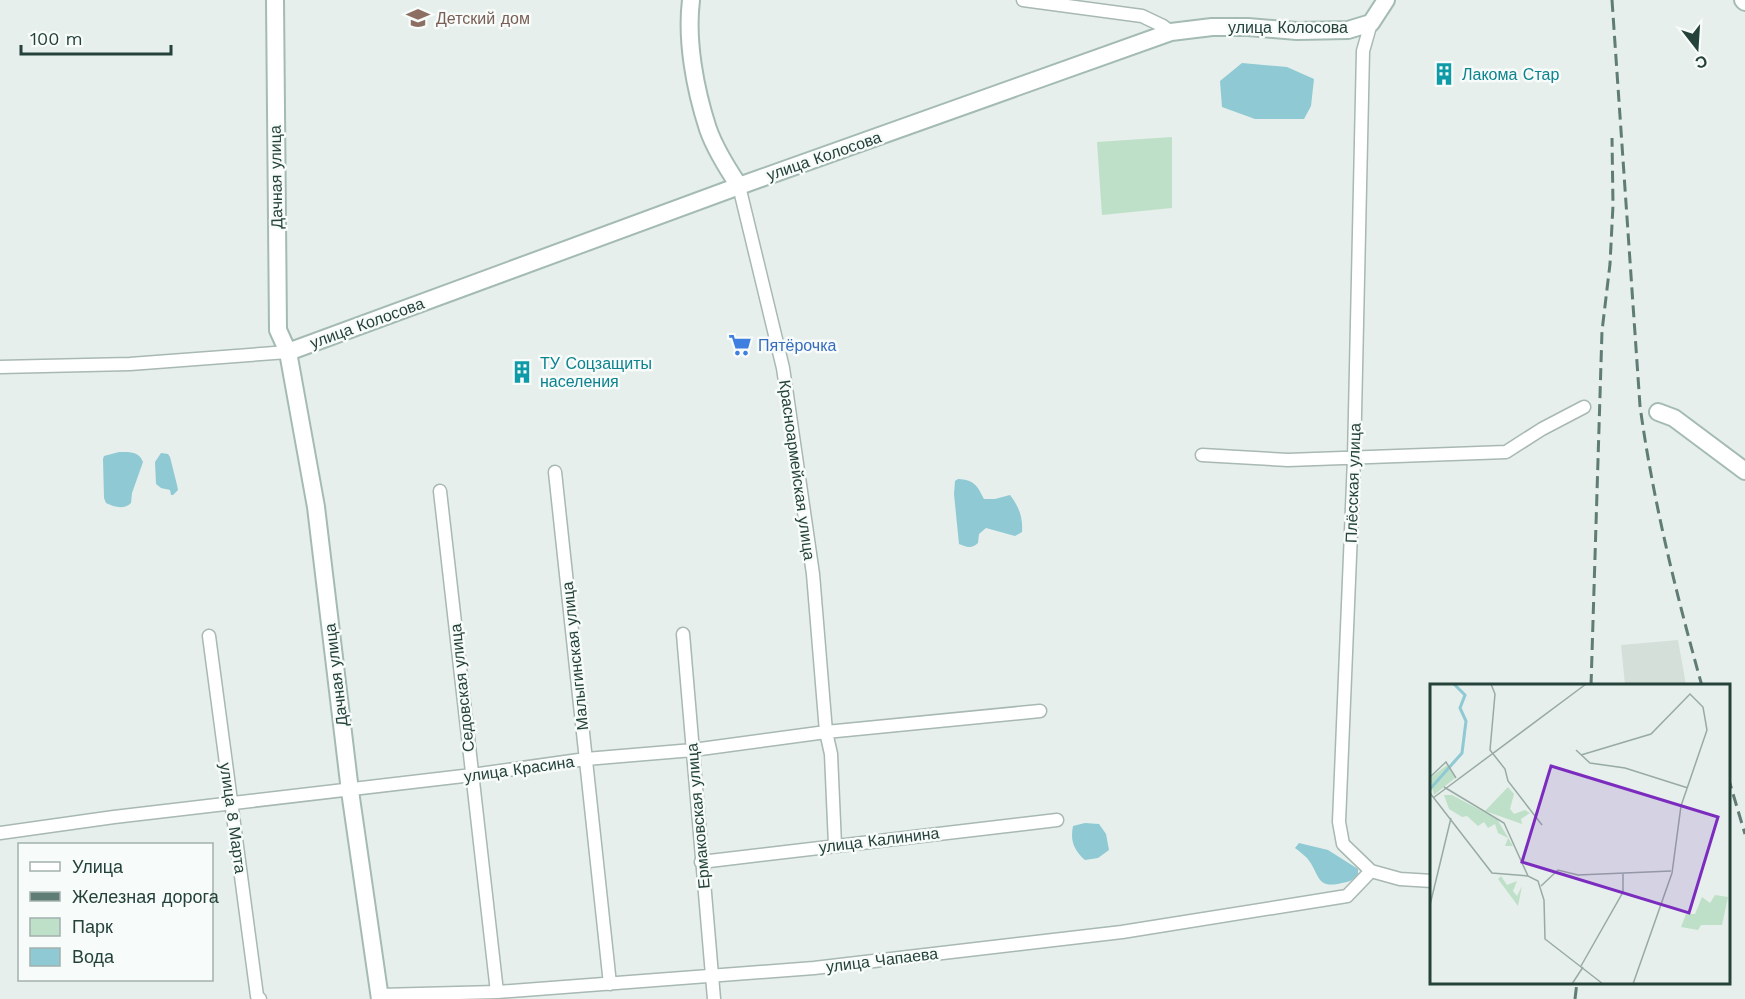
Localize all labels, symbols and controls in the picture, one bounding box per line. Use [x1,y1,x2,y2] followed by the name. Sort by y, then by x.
[405,5,431,31] school or university icon: Детский дом
[436,9,530,28] place label: Детский дом
[21,18,171,56] scale bar
[1228,18,1348,37] street label: улица Колосова
[1667,18,1727,78] north arrow
[30,28,83,49] text: 100 m
[1693,51,1710,73] text: С
[1431,61,1457,87] building icon: Лакома Стар
[1462,65,1559,84] place label: Лакома Стар
[266,125,286,229] street label: Дачная улица
[764,127,884,185] street label: улица Колосова
[307,294,427,352] street label: улица Колосова
[727,332,753,358] supermarket icon: Пятёрочка
[758,336,837,355] place label: Пятёрочка
[540,354,652,391] place label: ТУ Соцзащиты населения
[509,359,535,385] building icon: ТУ Соцзащиты населения
[775,379,819,561] street label: Красноармейская улица
[1341,423,1365,543] street label: Плёсская улица
[558,581,592,731] street label: Малыгинская улица
[320,622,352,728] street label: Дачная улица
[446,623,478,753] street label: Седовская улица
[1430,684,1730,984] inset map
[682,742,714,890] street label: Ермаковская улица
[463,752,575,786] street label: улица Красина
[216,761,250,875] street label: улица 8 Марта
[818,823,941,857] street label: улица Калинина
[18,843,213,981] legend
[72,856,124,877] text: Улица
[72,886,220,907] text: Железная дорога
[72,916,113,937] text: Парк
[825,944,939,976] street label: улица Чапаева
[72,946,115,967] text: Вода

